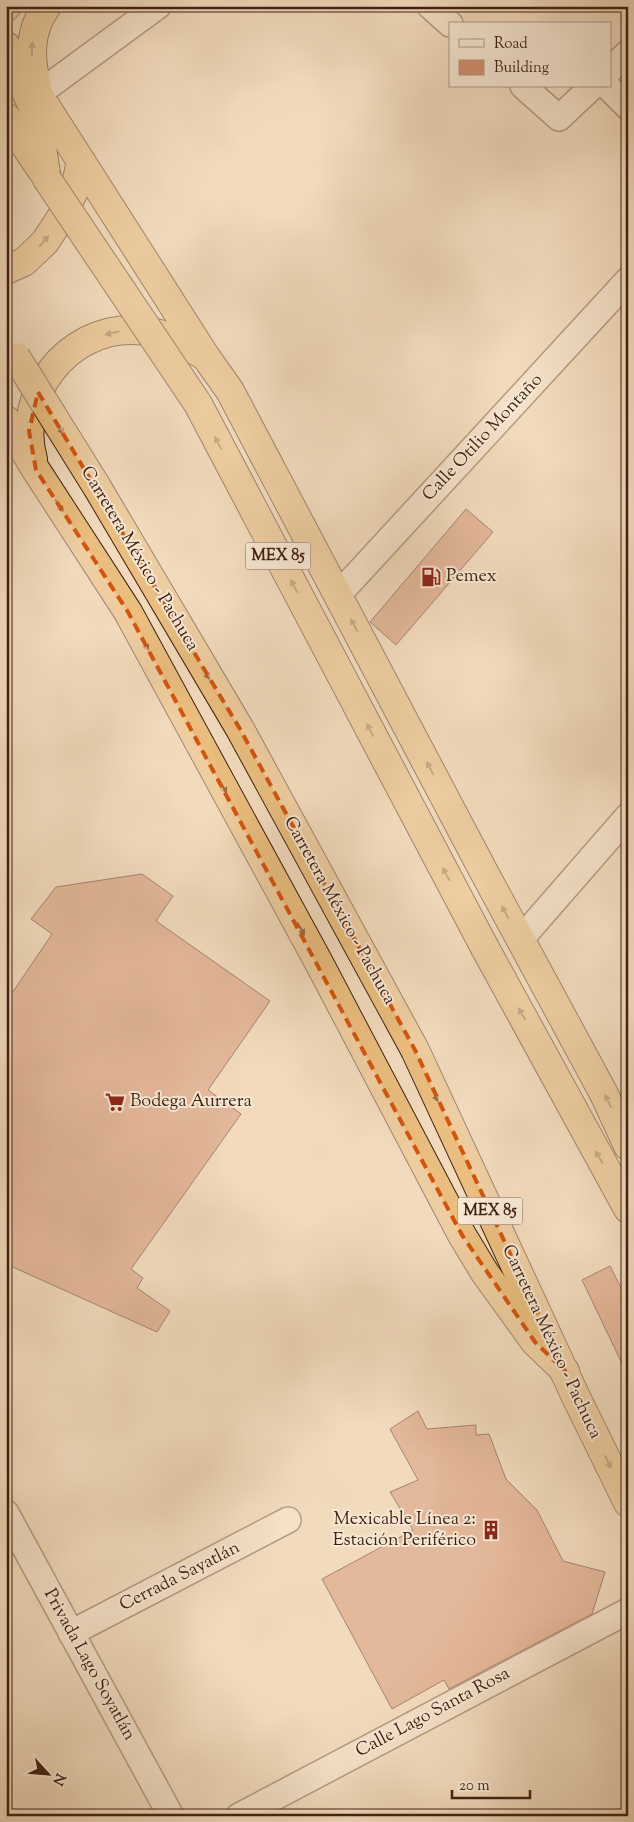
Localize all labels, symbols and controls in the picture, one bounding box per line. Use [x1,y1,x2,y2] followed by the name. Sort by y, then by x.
[449,22,612,88] legend
[494,34,528,55] text: Road
[28,41,36,57] one-way arrow
[494,58,549,79] text: Building
[39,235,50,248] one-way arrow
[103,329,119,337] one-way arrow
[417,368,549,508] street label: Calle Otilio Montaño
[55,422,64,435] one-way arrow
[214,436,223,449] one-way arrow
[73,462,205,656] street label: Carretera México - Pachuca
[54,499,64,513] one-way arrow
[246,542,310,570] road number: MEX 85
[446,564,497,590] place label: Pemex
[420,566,442,588] fuel station icon: Pemex
[290,579,298,594] one-way arrow
[349,618,358,631] one-way arrow
[141,637,150,650] one-way arrow
[202,666,211,679] one-way arrow
[366,723,374,737] one-way arrow
[425,762,434,775] one-way arrow
[219,779,227,794] one-way arrow
[276,812,402,1010] street label: Carretera México - Pachuca
[442,867,450,881] one-way arrow
[501,905,509,919] one-way arrow
[297,922,305,937] one-way arrow
[517,1007,526,1021] one-way arrow
[431,1087,440,1102] one-way arrow
[130,1089,252,1115] place label: Bodega Aurrera
[104,1091,126,1113] supermarket icon: Bodega Aurrera
[603,1094,611,1108] one-way arrow
[595,1150,604,1163] one-way arrow
[458,1198,522,1224] road number: MEX 85
[494,1241,608,1443] street label: Carretera México - Pachuca
[604,1455,612,1469] one-way arrow
[333,1507,476,1554] place label: Mexicable Línea 2: Estación Periférico
[480,1519,502,1541] building icon: Mexicable Línea 2: Estación Periférico
[115,1535,245,1619] street label: Cerrada Sayatlán
[36,1584,142,1746] street label: Privada Lago Soyatlán
[351,1661,515,1765] street label: Calle Lago Santa Rosa
[22,1750,72,1800] north arrow
[452,1767,529,1799] scale bar
[46,1769,69,1788] text: N
[459,1776,490,1797] text: 20 m

